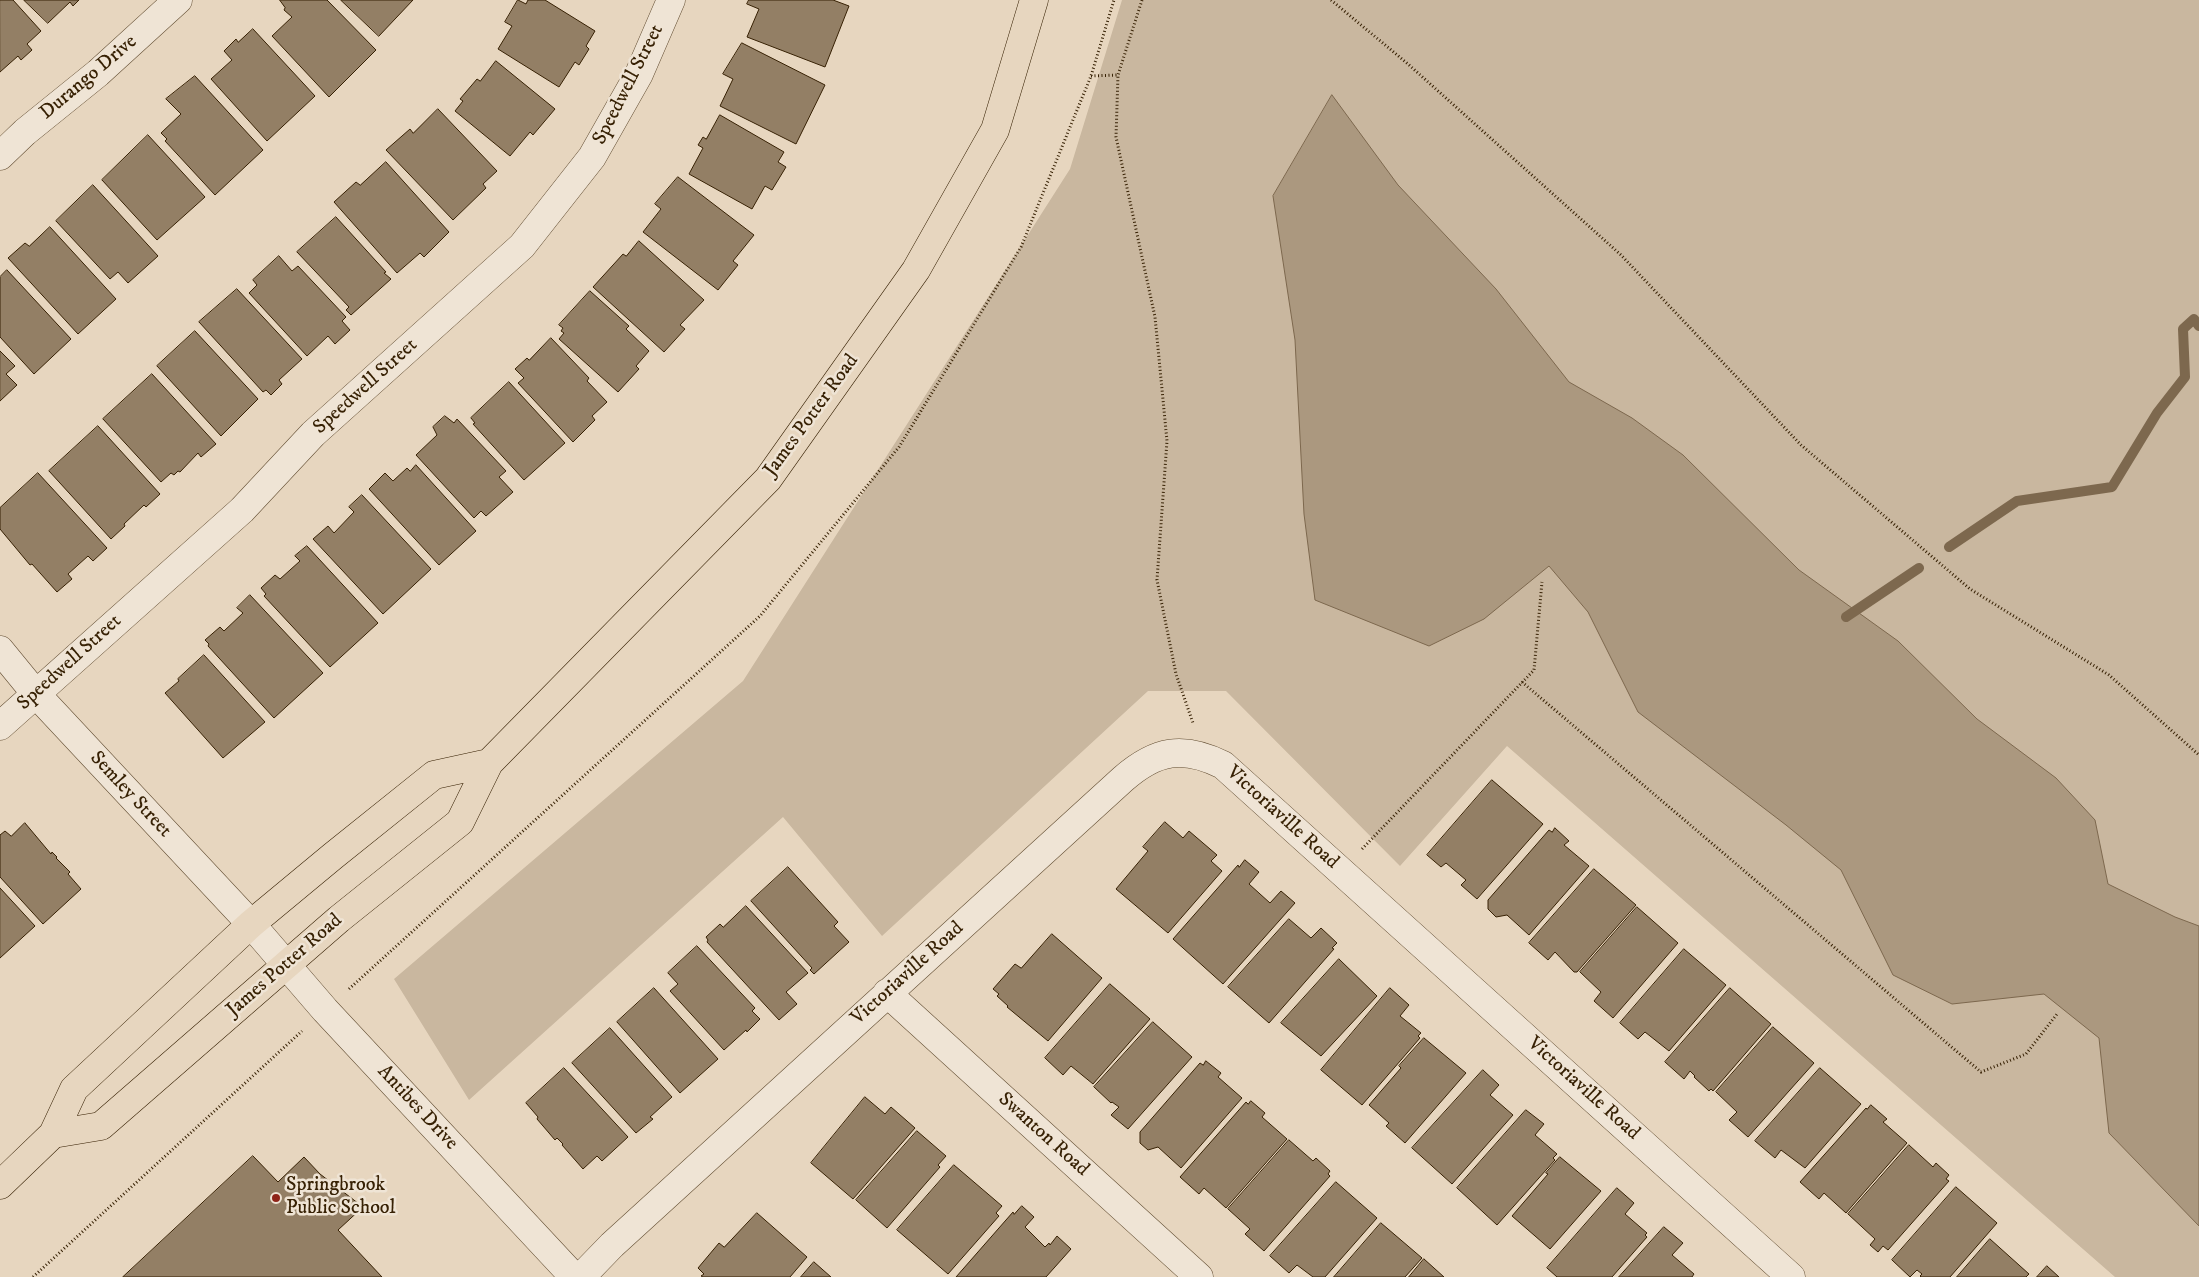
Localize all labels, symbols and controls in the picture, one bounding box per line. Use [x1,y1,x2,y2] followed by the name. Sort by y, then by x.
[588,21,670,149] street label: Speedwell Street
[36,30,142,126] street label: Durango Drive
[309,334,423,440] street label: Speedwell Street
[760,350,864,482] street label: James Potter Road
[13,610,127,716] street label: Speedwell Street
[84,747,176,843] street label: Semley Street
[1221,761,1343,875] street label: Victoriaville Road
[222,909,348,1023] street label: James Potter Road
[847,917,969,1031] street label: Victoriaville Road
[1522,1032,1644,1146] street label: Victoriaville Road
[371,1060,463,1156] street label: Antibes Drive
[993,1088,1093,1182] street label: Swanton Road
[286,1174,396,1221] place label: Springbrook Public School
[270,1192,282,1204] marker: Springbrook Public School

